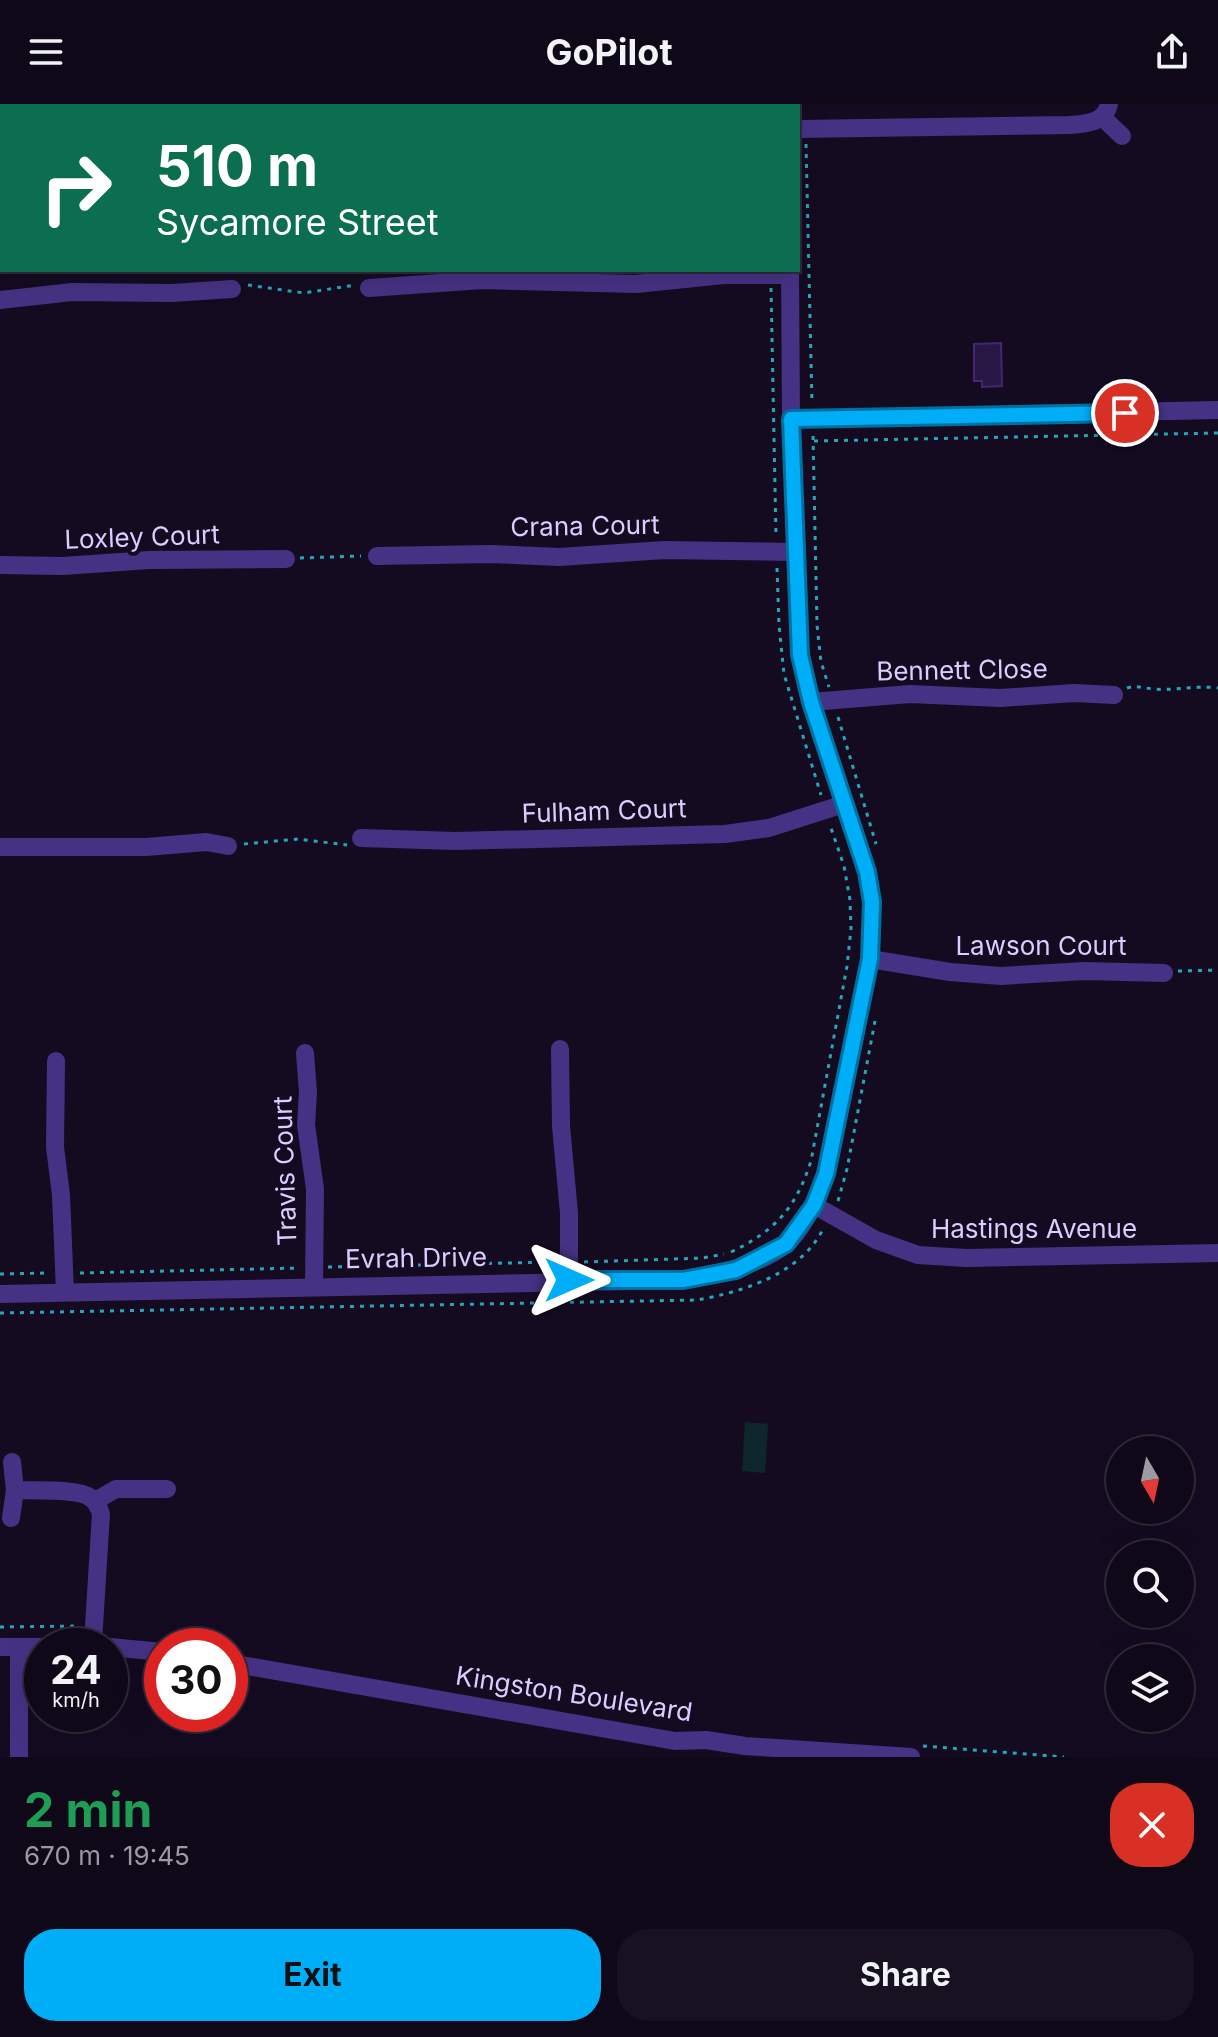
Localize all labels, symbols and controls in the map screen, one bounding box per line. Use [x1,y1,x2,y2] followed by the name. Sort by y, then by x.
[24,30,68,74] icon: menu
[545,30,673,74] text: GoPilot
[1150,30,1194,74] icon: share
[156,132,318,200] text: 510 m
[24,136,128,240] icon: right
[156,200,439,244] text: Sycamore Street
[1091,379,1159,447] pin
[1103,391,1147,435] icon: arrive
[510,509,660,542] street label: Crana Court
[64,518,220,555] street label: Loxley Court
[876,653,1048,686] street label: Bennett Close
[521,792,687,829] street label: Fulham Court
[955,930,1127,961] street label: Lawson Court
[266,1096,303,1246] street label: Travis Court
[931,1213,1137,1244] street label: Hastings Avenue
[527,1238,611,1322] position arrow
[345,1241,487,1274] street label: Evrah Drive
[1106,1436,1194,1524] north arrow
[1106,1436,1194,1732] map controls
[1106,1540,1194,1628] button: search
[144,1628,248,1732] speed limit sign: 30
[1106,1644,1194,1732] button: layers
[50,1645,102,1694] text: 24
[454,1660,695,1728] street label: Kingston Boulevard
[52,1688,100,1712] text: km/h
[24,1780,152,1839] text: 2 min
[1110,1783,1194,1867] button: close
[24,1840,190,1871] text: 670 m · 19:45
[24,1929,601,2021] button: Exit
[617,1929,1194,2021] button: Share

